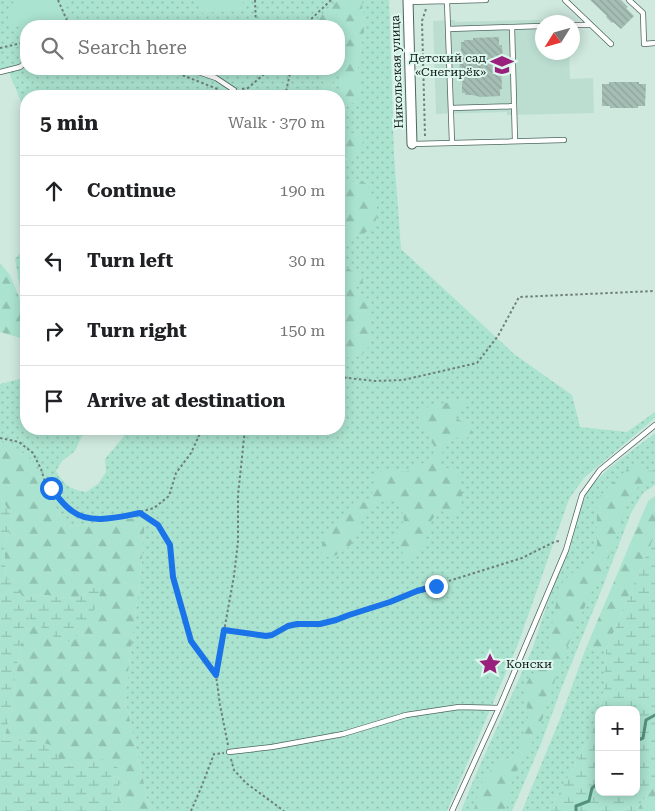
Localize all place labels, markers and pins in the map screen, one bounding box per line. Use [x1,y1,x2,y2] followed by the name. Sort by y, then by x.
[409,51,486,79] place label: Детский сад «Снегирёк»
[489,52,515,78] school or university icon: Детский сад «Снегирёк»
[477,651,503,677] place icon: Конски
[506,657,552,671] place label: Конски

